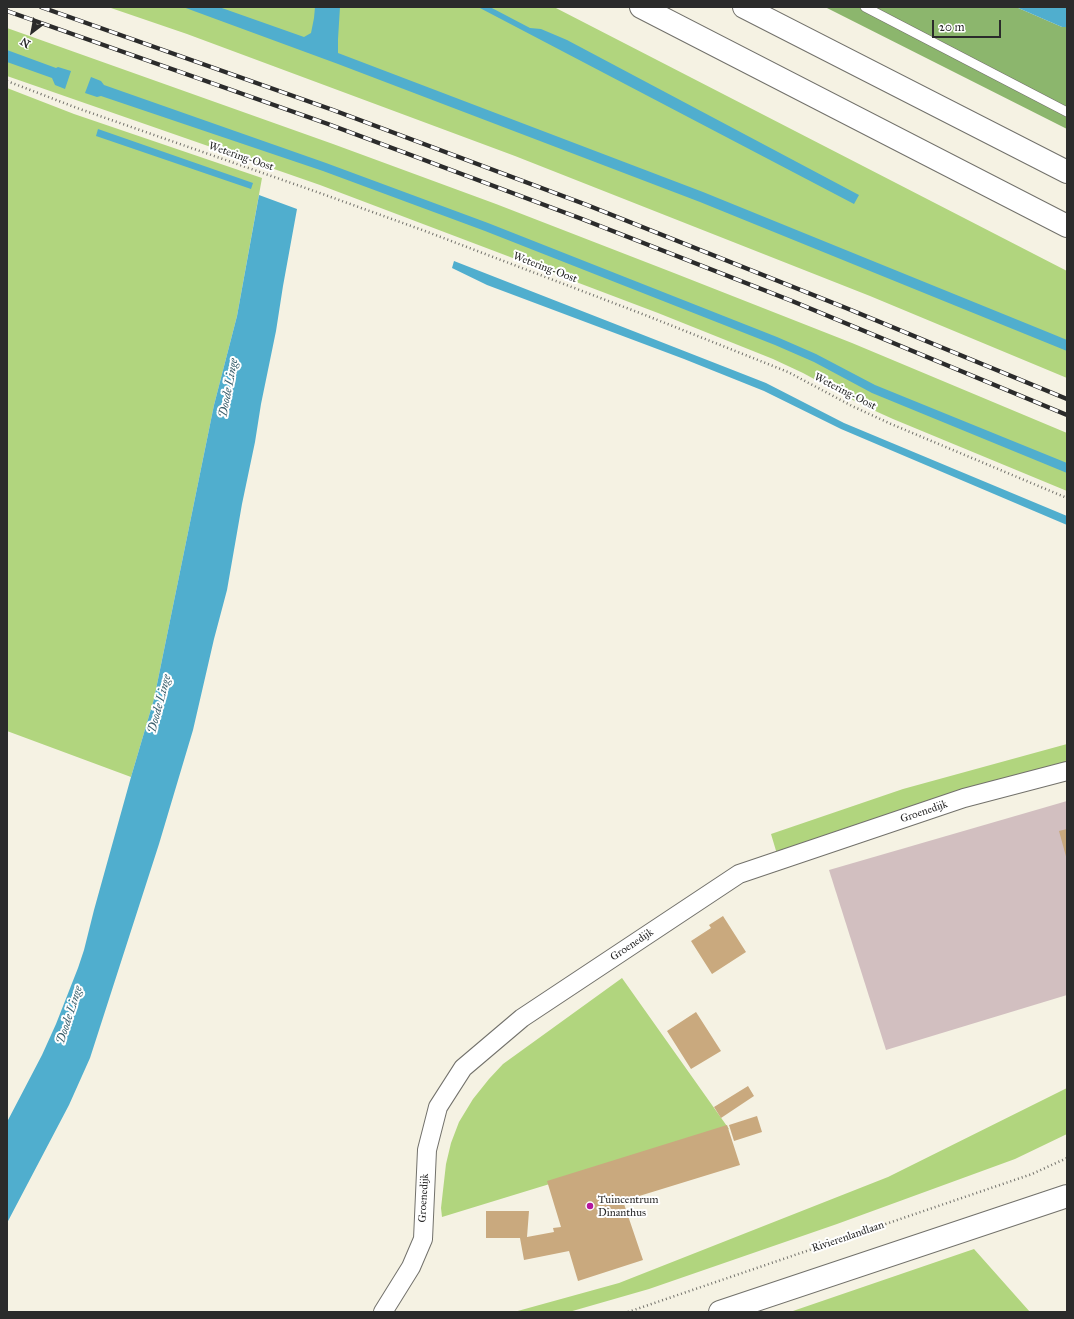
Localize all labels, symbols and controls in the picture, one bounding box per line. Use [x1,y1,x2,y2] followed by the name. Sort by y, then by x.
[12,12,52,52] north arrow
[934,12,1003,38] scale bar
[939,20,965,34] text: 20 m
[18,35,33,51] text: N
[207,140,275,174] street label: Wetering-Oost
[511,250,579,286] street label: Wetering-Oost
[216,357,242,419] water label: Doode Linge
[812,371,878,413] street label: Wetering-Oost
[145,673,175,735] water label: Doode Linge
[899,798,949,826] street label: Groenedijk
[608,926,656,964] street label: Groenedijk
[54,984,86,1046] water label: Doode Linge
[416,1173,432,1223] street label: Groenedijk
[598,1193,659,1219] place label: Tuincentrum Dinanthus
[585,1201,595,1211] marker: Tuincentrum Dinanthus
[810,1218,886,1256] street label: Rivierenlandlaan

